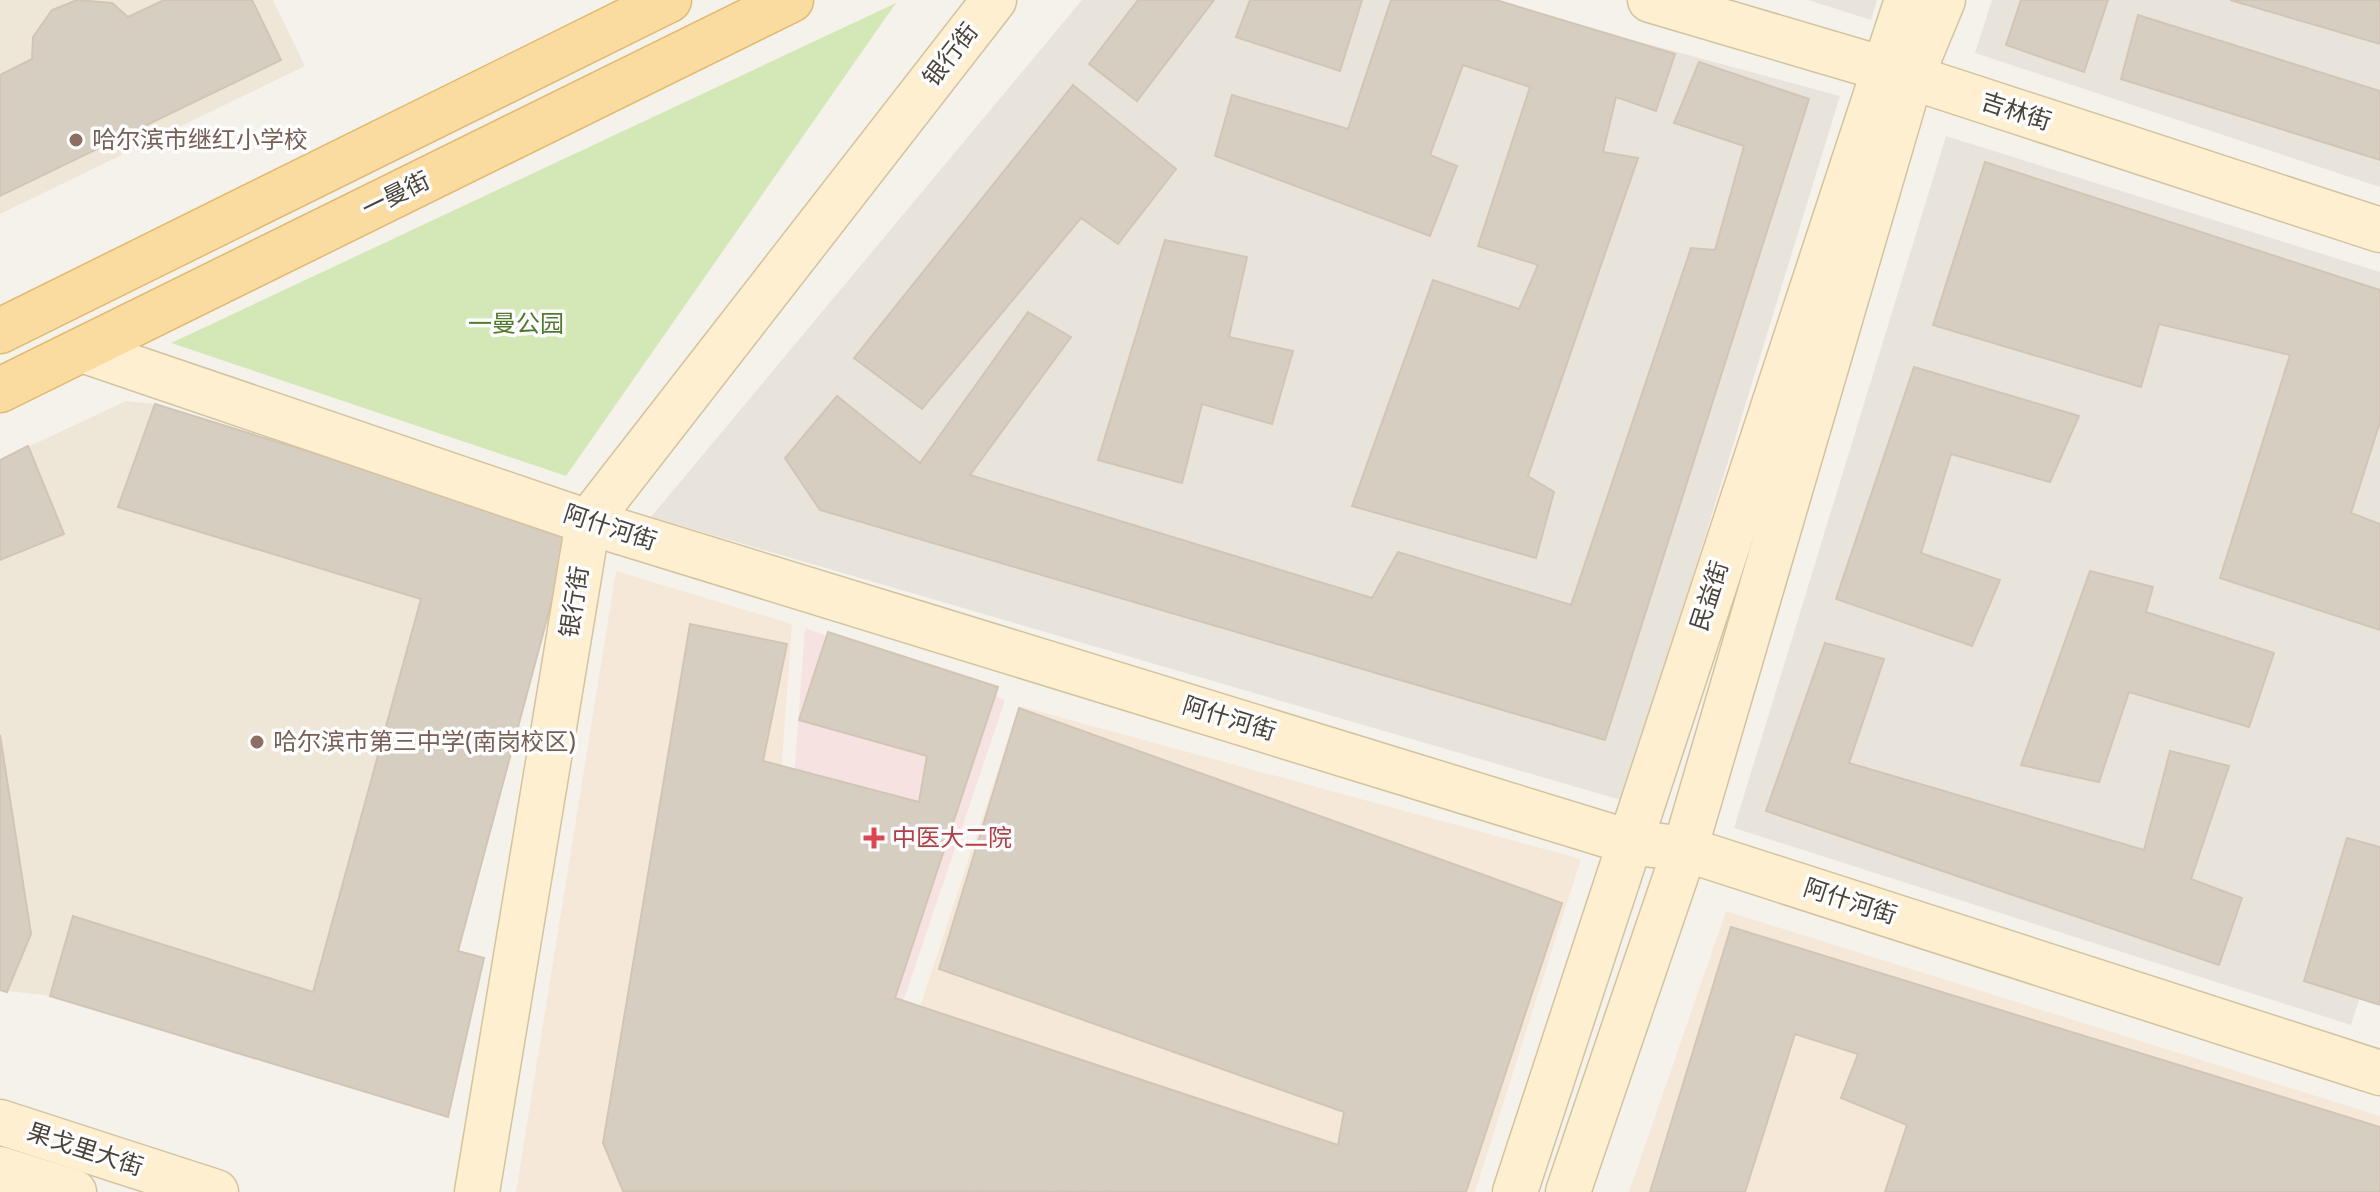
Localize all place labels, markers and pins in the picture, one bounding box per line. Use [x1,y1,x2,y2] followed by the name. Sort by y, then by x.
[92,126,308,155] place label: 哈尔滨市继红小学校
[67,131,85,149] marker: 哈尔滨市继红小学校
[273,728,576,757] place label: 哈尔滨市第三中学(南岗校区)
[248,733,266,751] marker: 哈尔滨市第三中学(南岗校区)
[892,824,1012,853] place label: 中医大二院
[863,827,885,849] marker: 中医大二院

